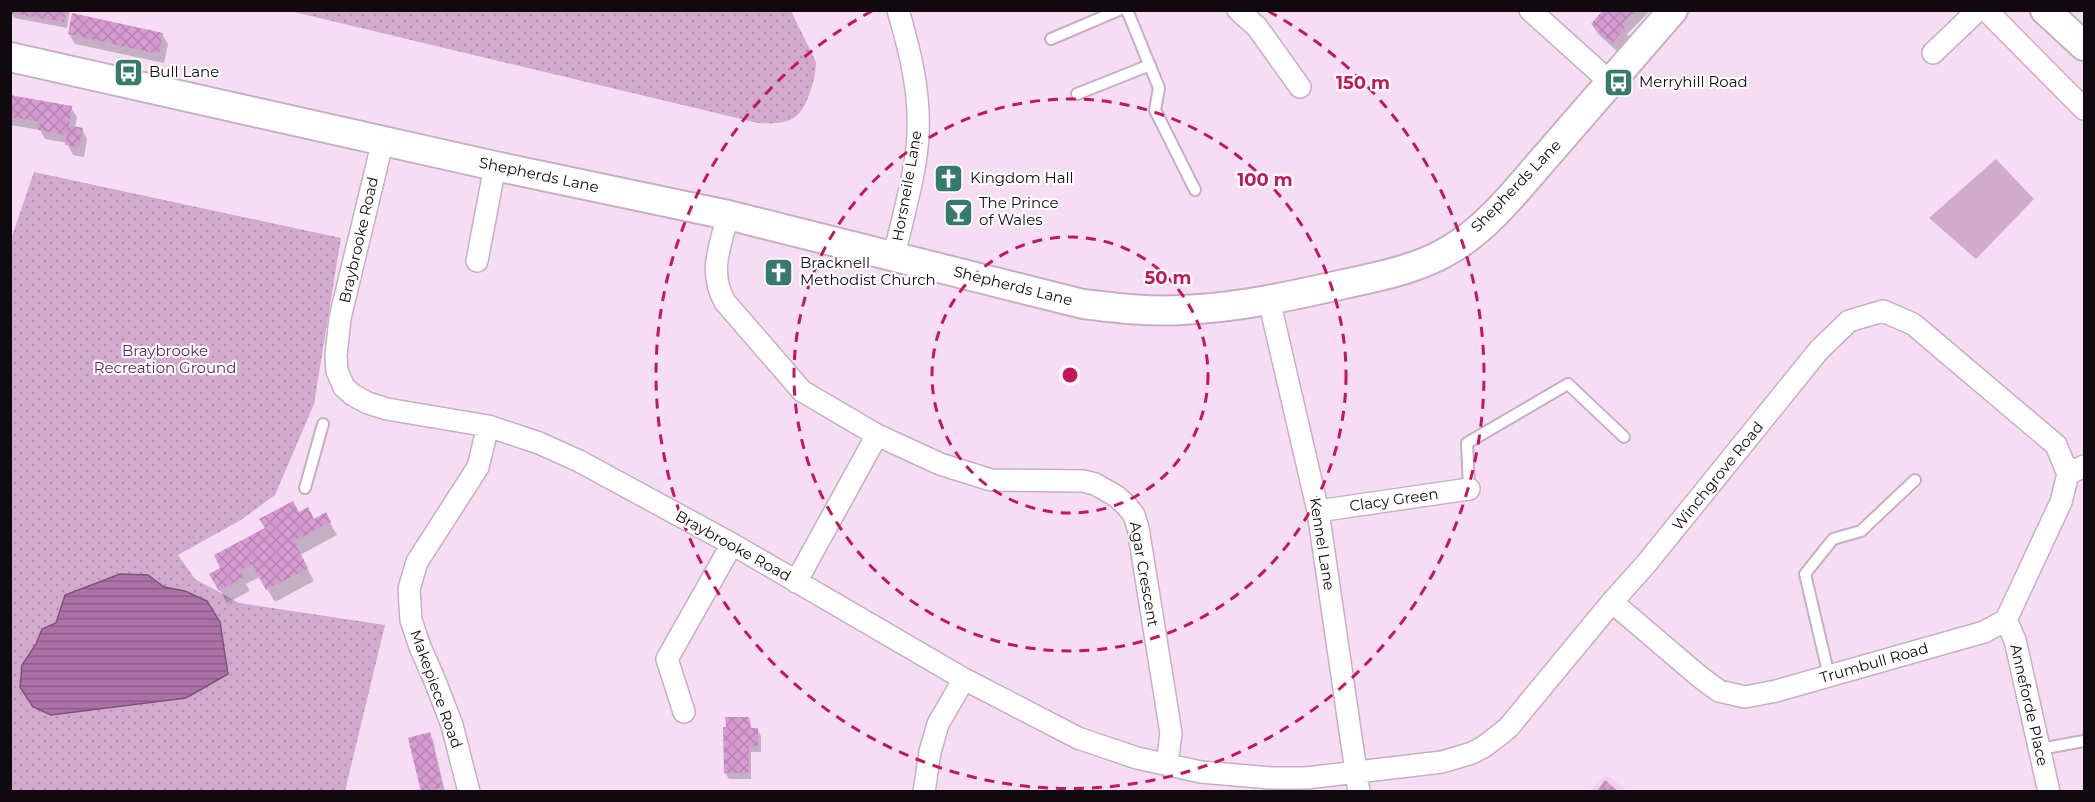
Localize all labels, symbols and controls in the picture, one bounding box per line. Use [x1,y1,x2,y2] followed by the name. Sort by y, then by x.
[112,56,144,88] bus stop icon: Bull Lane
[149,62,219,81] place label: Bull Lane
[1602,66,1634,98] bus stop icon: Merryhill Road
[1336,72,1390,94] text: 150 m
[1639,72,1748,91] place label: Merryhill Road
[887,129,926,243] street label: Horsneile Lane
[1466,135,1565,236] street label: Shepherds Lane
[477,153,601,196] street label: Shepherds Lane
[933,162,965,194] church icon: Kingdom Hall
[970,168,1074,187] place label: Kingdom Hall
[1237,169,1293,191] text: 100 m
[335,175,382,305] street label: Braybrooke Road
[979,193,1059,229] place label: The Prince of Wales
[942,196,974,228] bar icon: The Prince of Wales
[800,253,936,289] place label: Bracknell Methodist Church
[763,256,795,288] church icon: Bracknell Methodist Church
[952,262,1075,309] street label: Shepherds Lane
[1145,267,1191,289] text: 50 m
[94,341,236,377] park label: Braybrooke Recreation Ground
[1060,365,1080,385] centre of rings
[1668,417,1767,534] street label: Winchgrove Road
[1348,484,1440,515] street label: Clacy Green
[1306,496,1339,592] street label: Kennel Lane
[672,506,794,585] street label: Braybrooke Road
[1126,520,1163,628] street label: Agar Crescent
[406,627,467,751] street label: Makepiece Road
[1817,638,1930,687] street label: Trumbull Road
[2006,642,2053,768] street label: Anneforde Place

